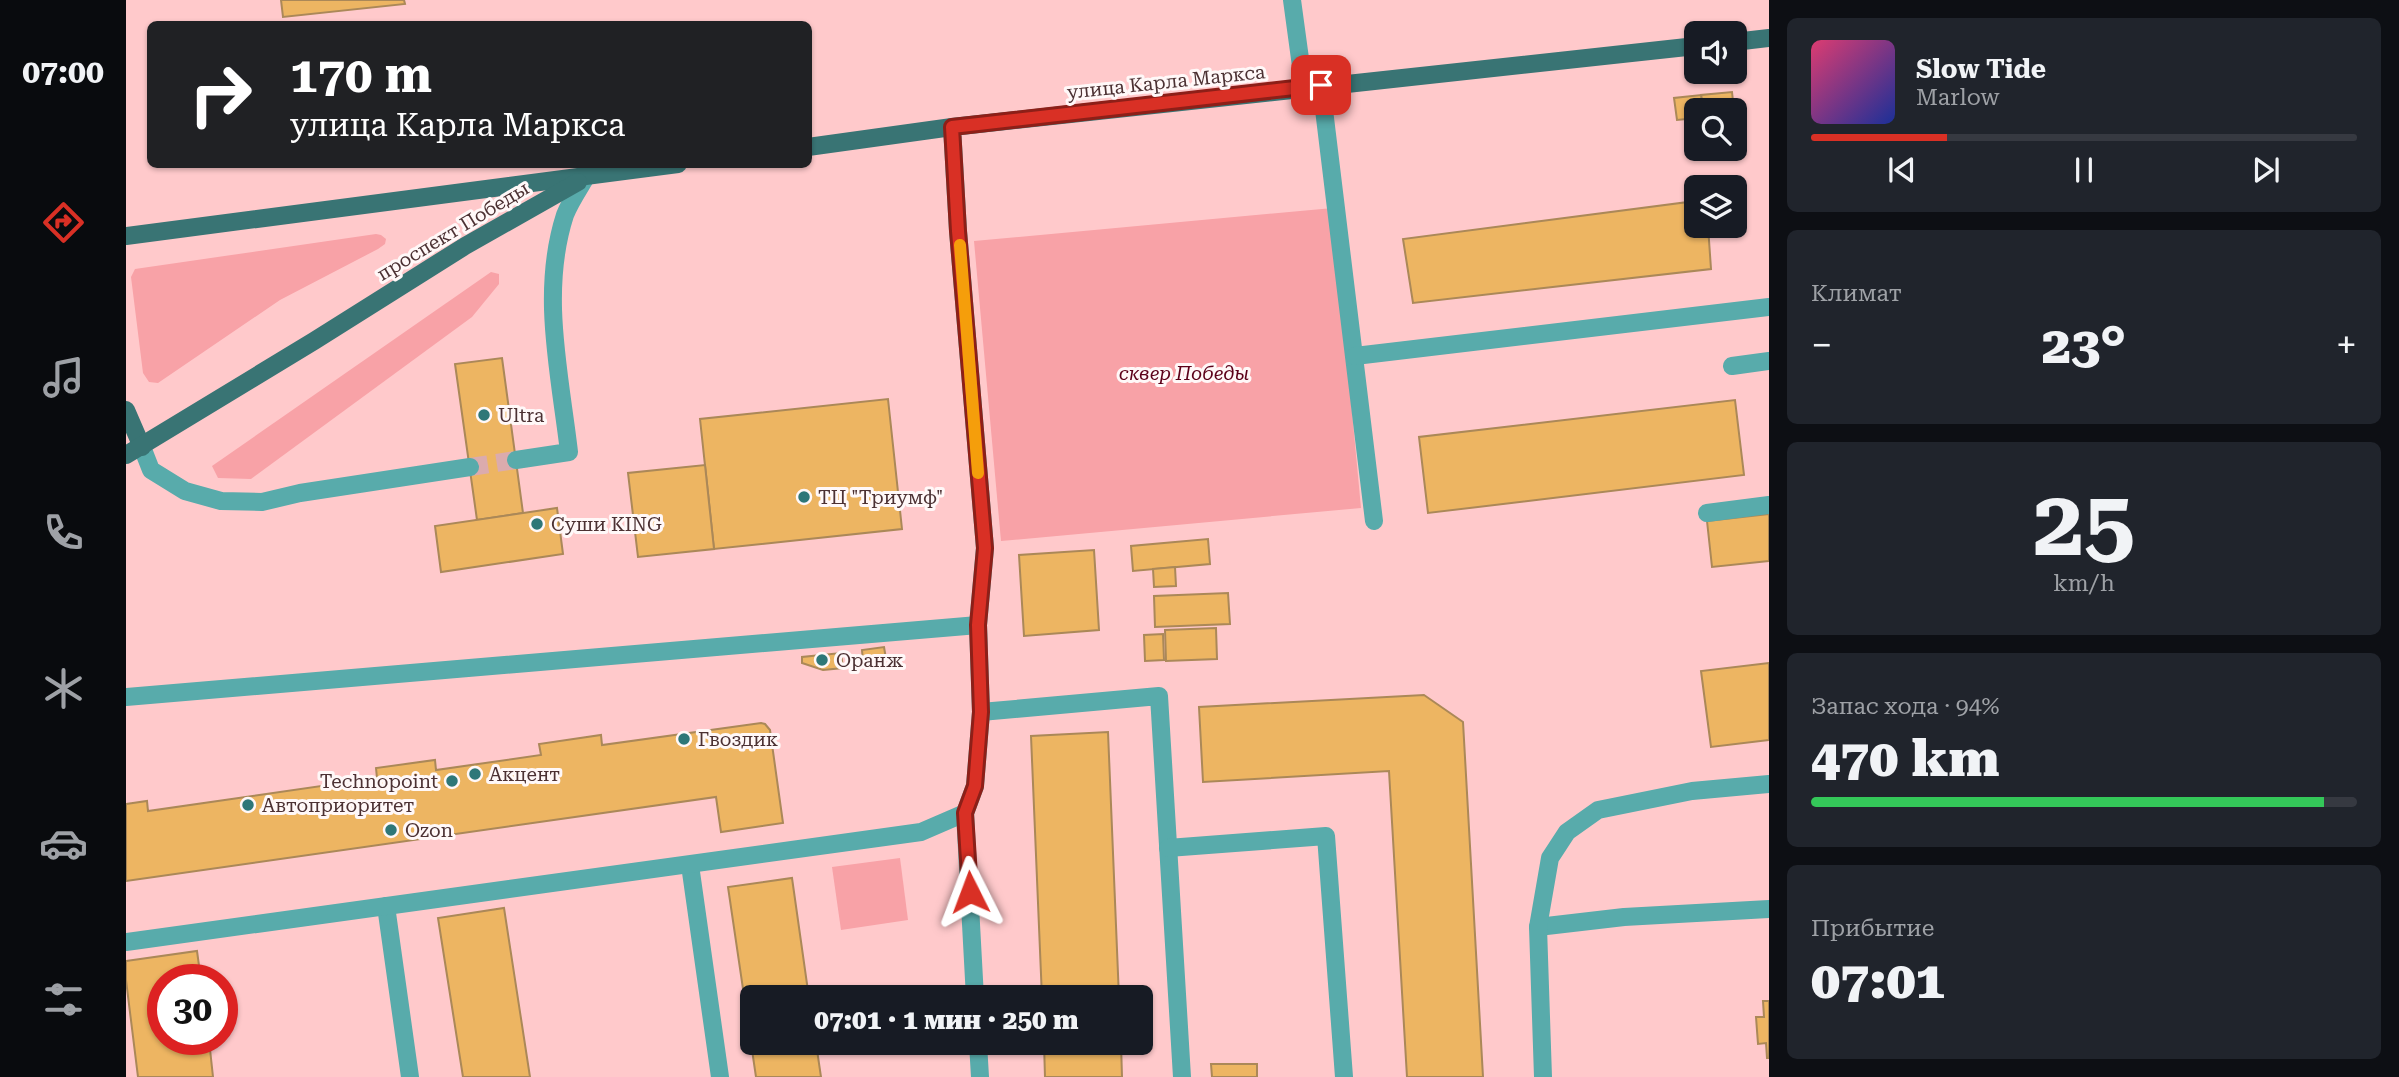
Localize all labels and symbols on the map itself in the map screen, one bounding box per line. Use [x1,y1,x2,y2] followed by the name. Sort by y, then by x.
[1291,55,1351,115] pin
[1066,60,1267,104] street label: улица Карла Маркса
[373,176,533,286] street label: проспект Победы
[1119,362,1249,385] park label: сквер Победы
[498,404,545,427] place label: Ultra
[476,407,492,423] marker: Ultra
[818,486,943,509] place label: ТЦ "Триумф"
[796,489,812,505] marker: ТЦ "Триумф"
[551,513,662,536] place label: Суши KING
[529,516,545,532] marker: Суши KING
[836,649,903,672] place label: Оранж
[814,652,830,668] marker: Оранж
[698,728,778,751] place label: Гвоздик
[676,731,692,747] marker: Гвоздик
[489,763,560,786] place label: Акцент
[467,766,483,782] marker: Акцент
[320,770,438,793] place label: Technopoint
[444,773,460,789] marker: Technopoint
[262,794,414,817] place label: Автоприоритет
[240,797,256,813] marker: Автоприоритет
[405,819,453,842] place label: Ozon
[383,822,399,838] marker: Ozon
[933,855,1007,929] position arrow
[147,964,238,1055] speed limit sign: 30

